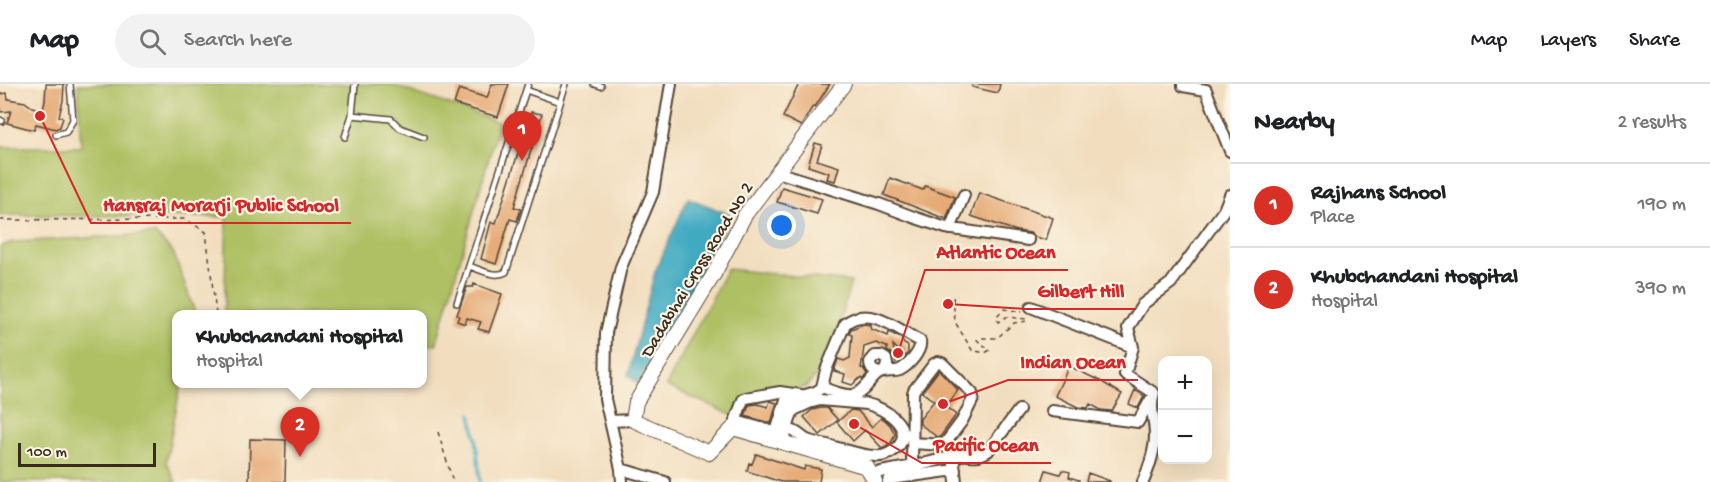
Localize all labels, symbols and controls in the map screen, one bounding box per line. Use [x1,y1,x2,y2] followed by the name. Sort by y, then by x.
[115,14,535,68] search box
[30,25,79,58] text: Map
[136,25,169,58] icon: search
[184,28,292,54] text: Search here
[1471,29,1507,54] text: Map
[1540,29,1596,54] text: Layers
[1629,29,1680,54] text: Share
[1254,108,1335,139] text: Nearby
[502,112,542,161] pin: 1
[1617,112,1686,135] text: 2 results
[637,179,759,362] street label: Dadabhai Cross Road No 2
[1311,181,1446,207] text: Rajhans School
[91,185,351,223] callout: Hansraj Morarji Public School
[1269,194,1278,217] text: 1
[1638,194,1686,217] text: 190 m
[103,196,339,219] text: Hansraj Morarji Public School
[1311,207,1355,230] text: Place
[767,211,796,240] your location
[925,232,1068,270] callout: Atlantic Ocean
[936,243,1056,266] text: Atlantic Ocean
[1311,265,1518,291] text: Khubchandani Hospital
[1026,271,1136,309] callout: Gilbert Hill
[1269,278,1278,301] text: 2
[1635,278,1686,301] text: 390 m
[1038,282,1125,305] text: Gilbert Hill
[1311,291,1378,314] text: Hospital
[172,310,427,388] popup
[196,325,403,351] text: Khubchandani Hospital
[1008,342,1138,380] callout: Indian Ocean
[196,351,263,374] text: Hospital
[1020,353,1126,376] text: Indian Ocean
[1158,356,1212,464] map controls
[1158,356,1212,410] button: +
[280,408,320,457] pin: 2
[1158,410,1212,464] button: −
[922,425,1051,463] callout: Pacific Ocean
[932,435,1039,459] text: Pacific Ocean
[18,440,156,468] scale bar
[27,444,67,463] text: 100 m

